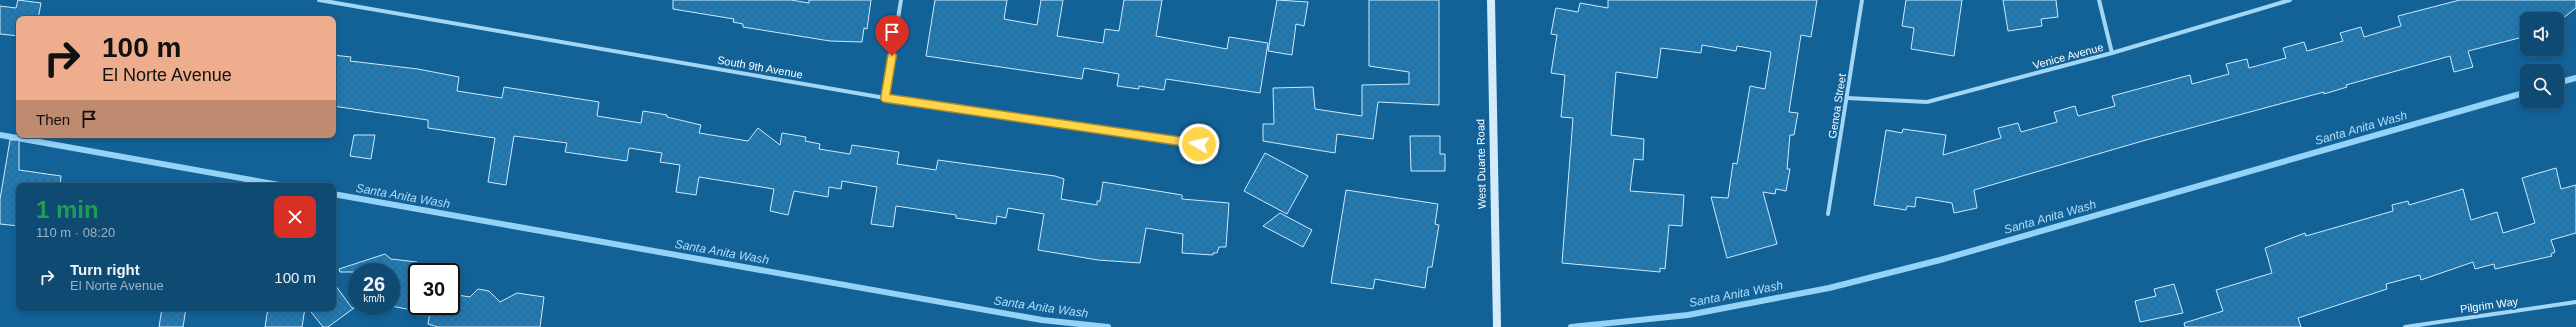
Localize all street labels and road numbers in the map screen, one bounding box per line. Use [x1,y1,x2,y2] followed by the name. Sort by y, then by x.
[2031,41,2105,71] street label: Venice Avenue
[716,54,804,80] street label: South 9th Avenue
[1826,73,1848,139] street label: Genoa Street
[1474,119,1488,209] street label: West Duarte Road
[2459,295,2519,315] street label: Pilgrim Way

